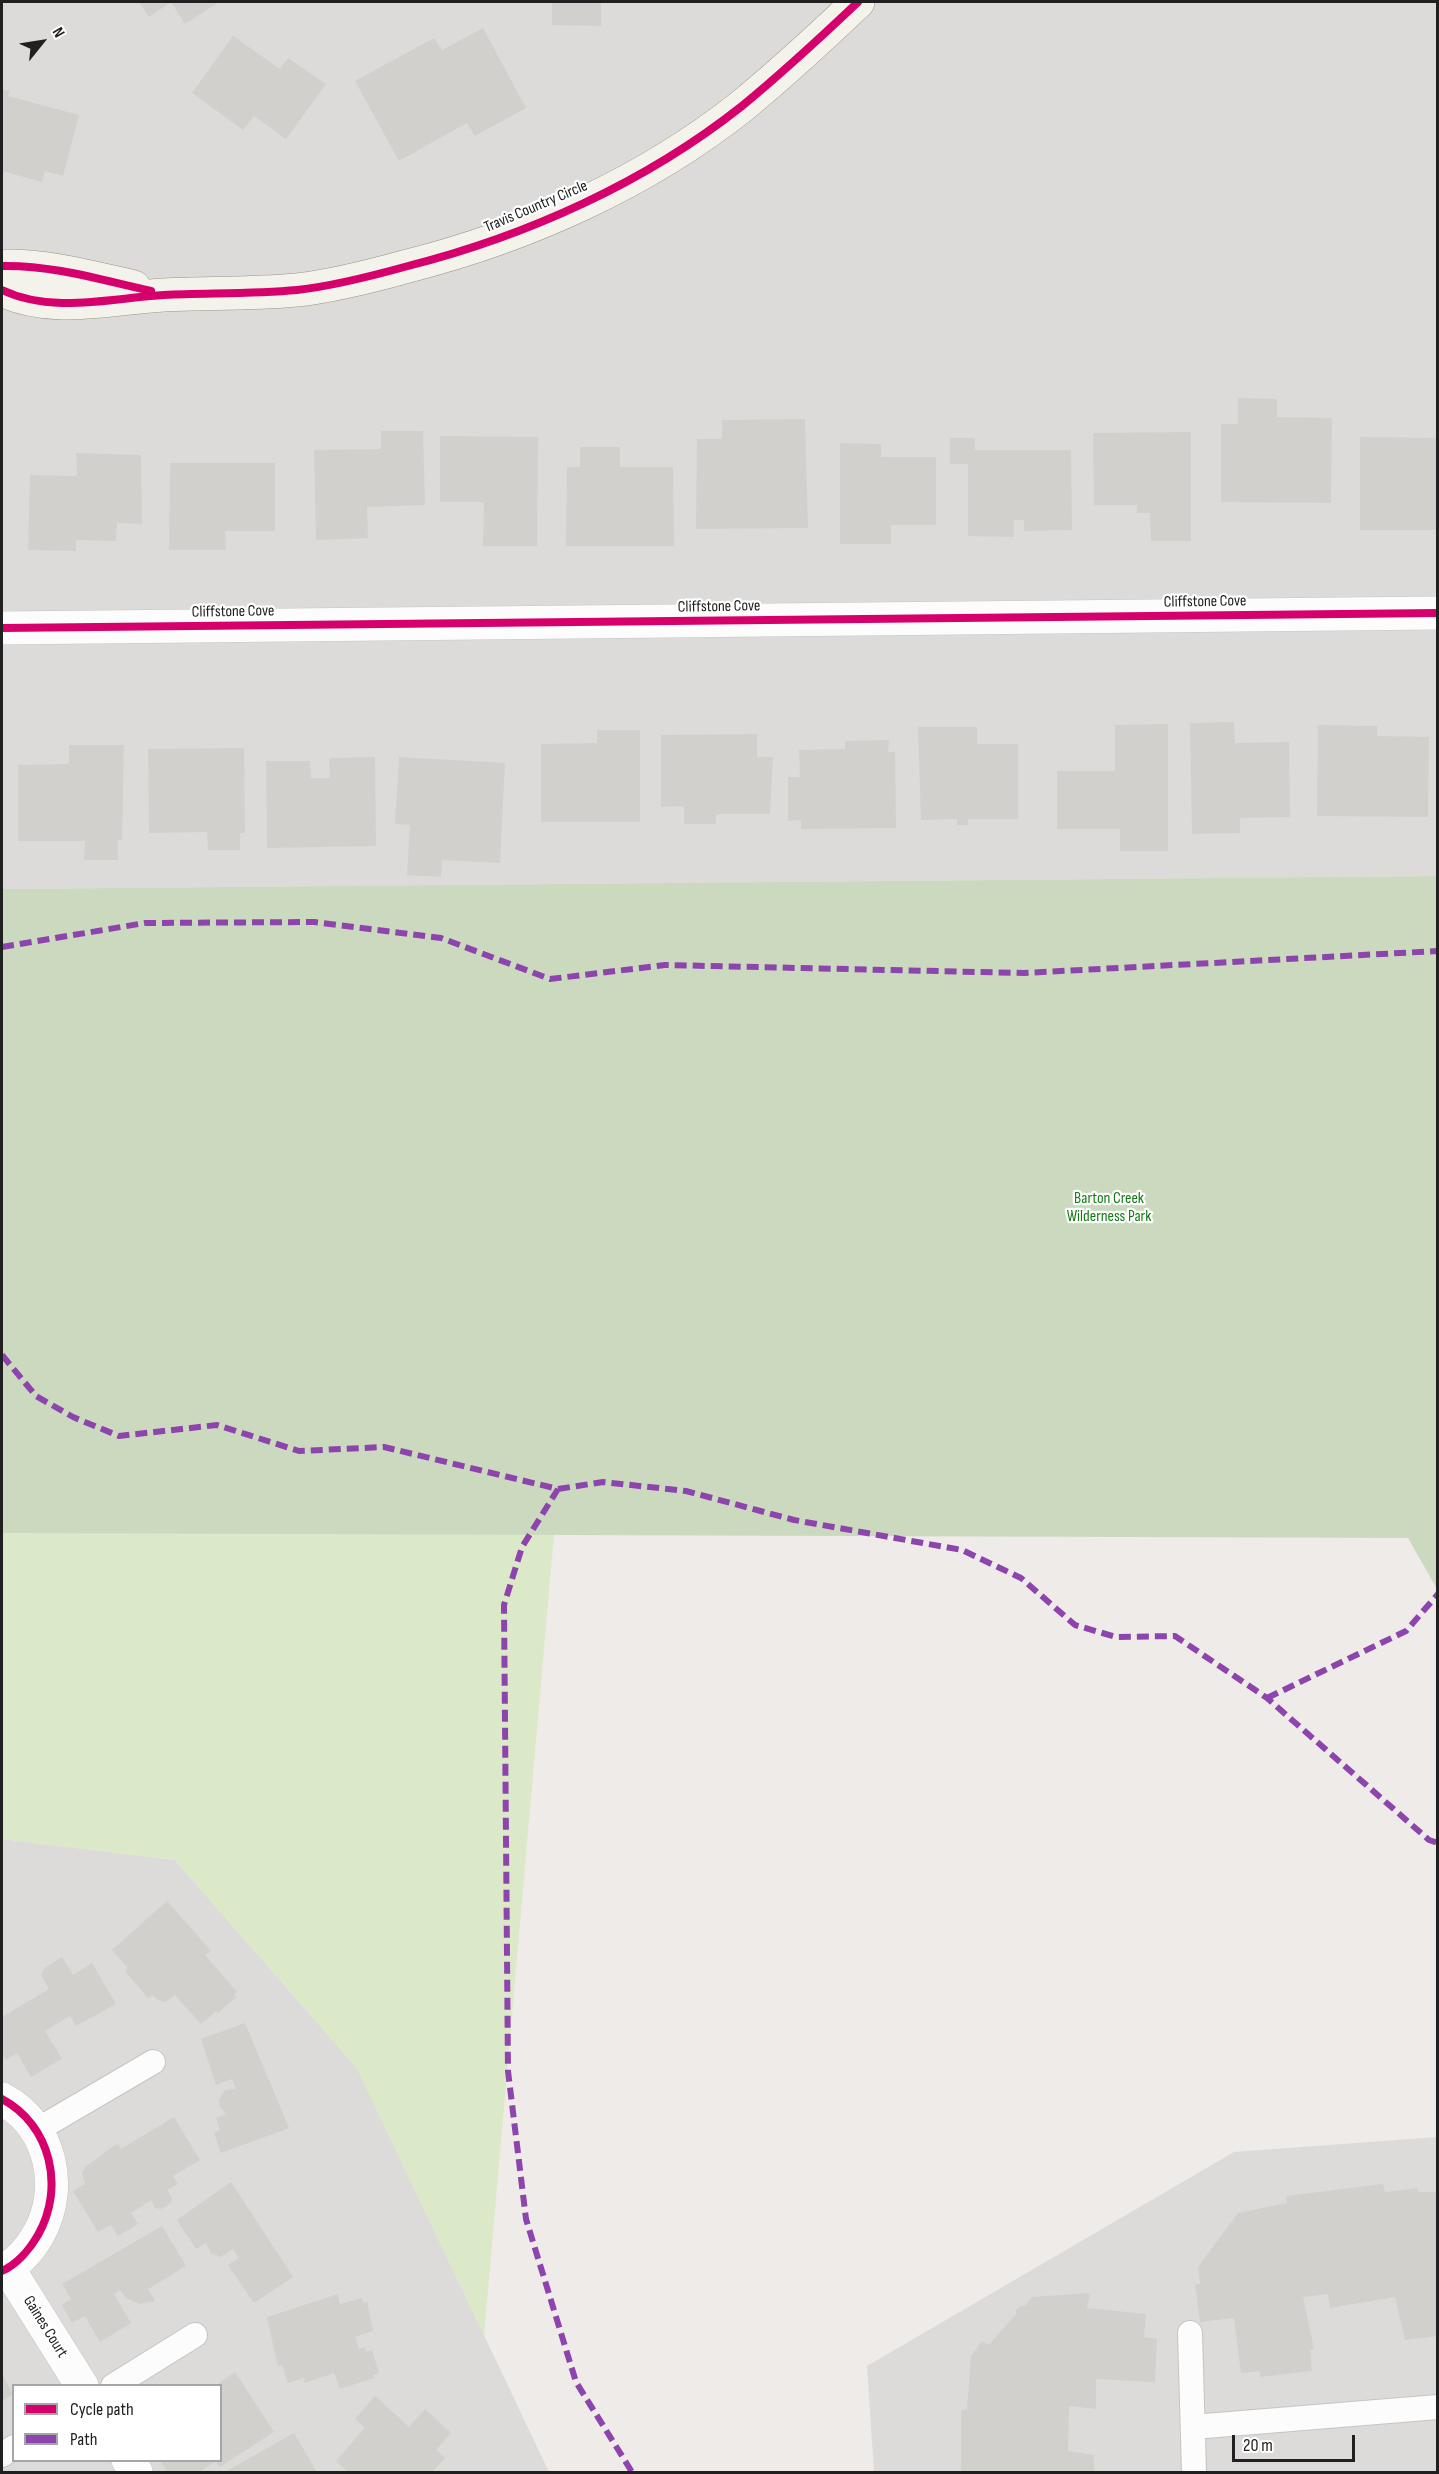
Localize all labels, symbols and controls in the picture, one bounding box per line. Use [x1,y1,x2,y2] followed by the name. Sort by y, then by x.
[12,12,72,72] north arrow
[48,24,68,41] text: N
[482,177,590,237] street label: Travis Country Circle
[1163,592,1247,612] street label: Cliffstone Cove
[677,597,761,617] street label: Cliffstone Cove
[191,602,275,622] street label: Cliffstone Cove
[1067,1189,1151,1227] park label: Barton Creek Wilderness Park
[19,2293,71,2361] street label: Gaines Court
[12,2384,222,2462] legend
[70,2399,134,2420] text: Cycle path
[1235,2423,1358,2461] scale bar
[70,2429,98,2450] text: Path
[1243,2435,1273,2456] text: 20 m

